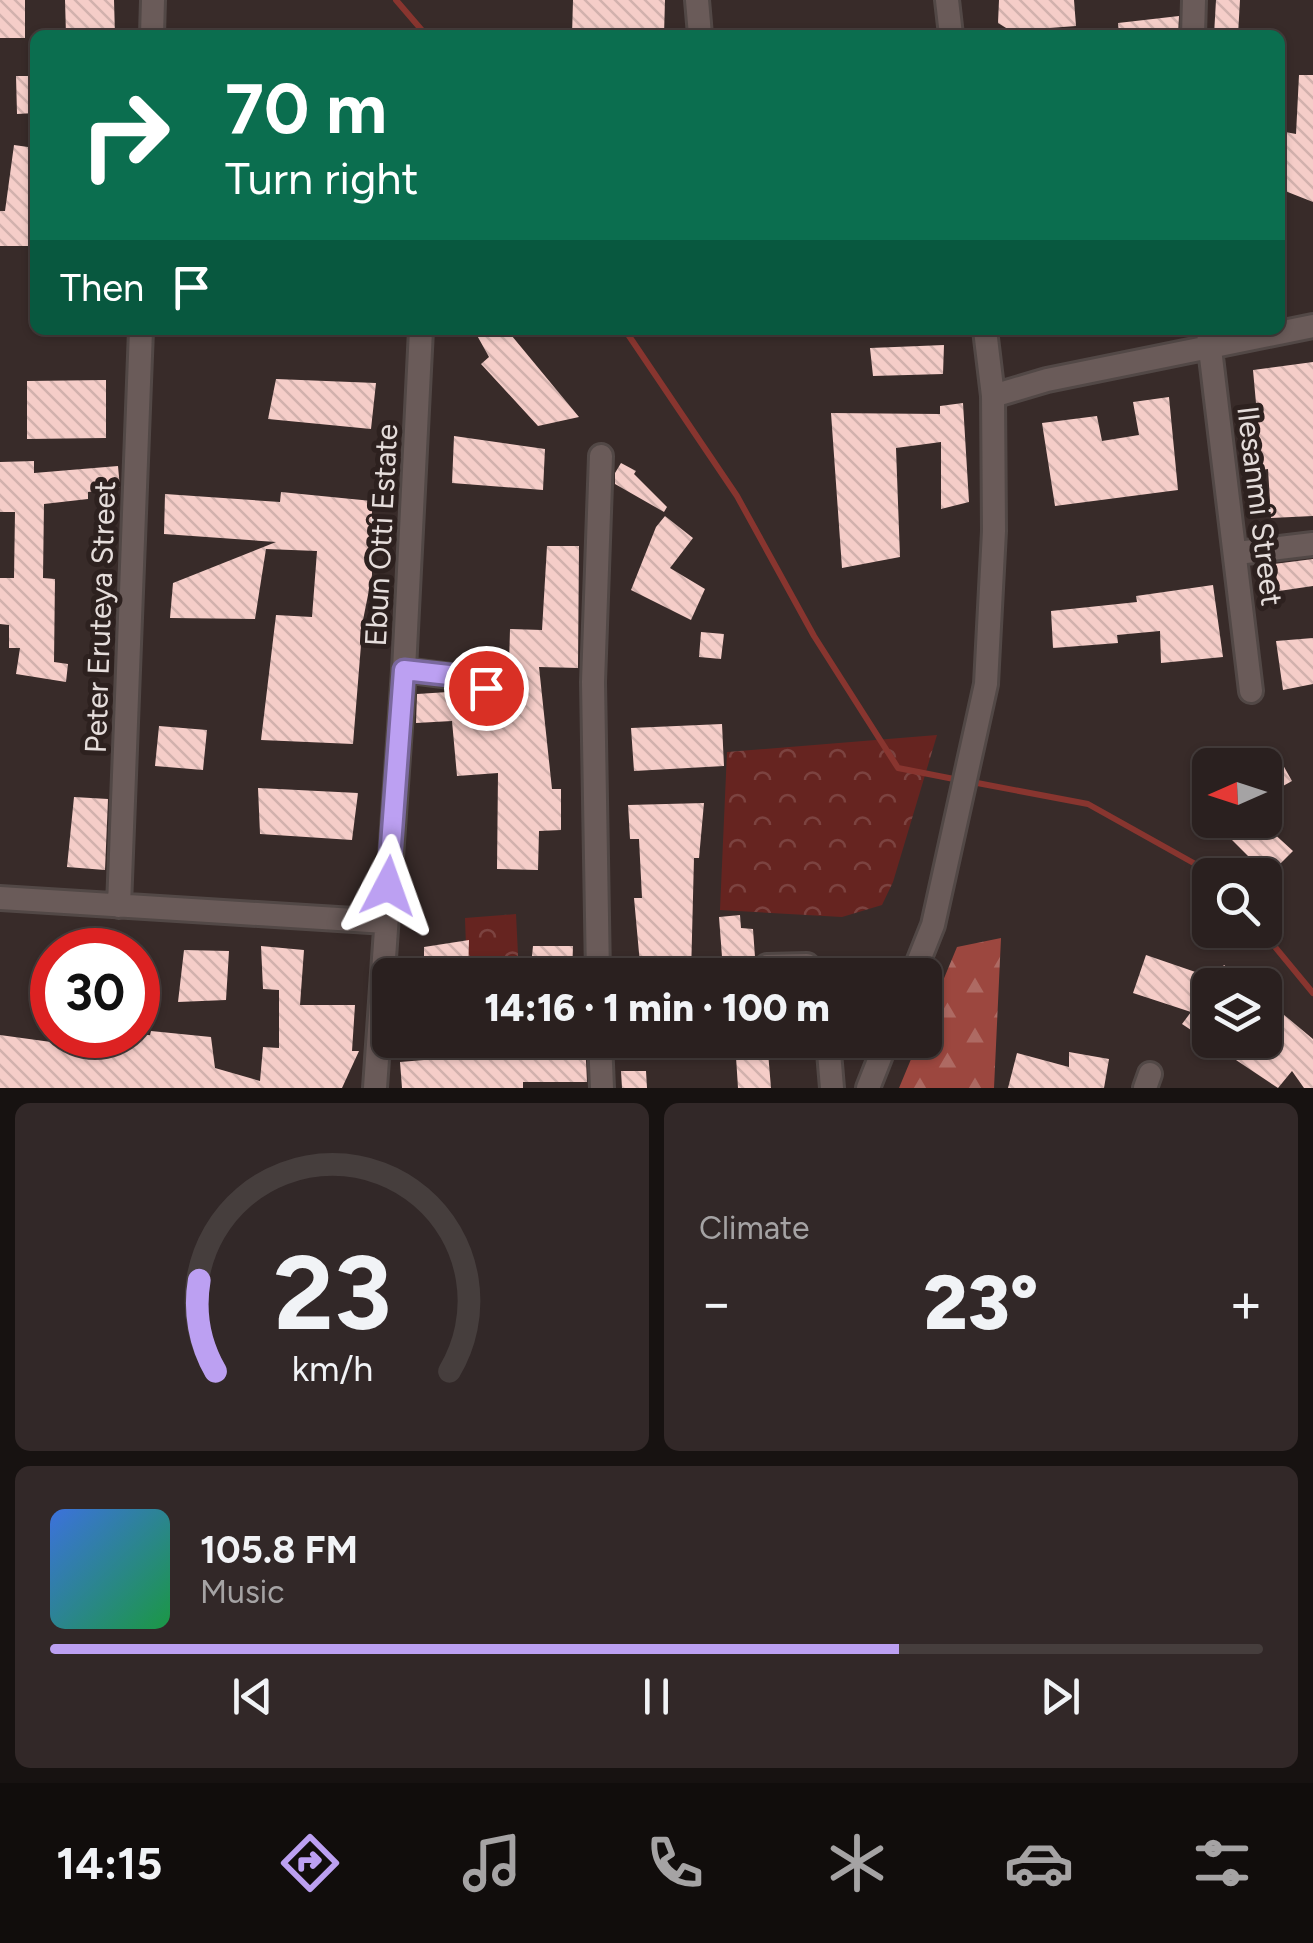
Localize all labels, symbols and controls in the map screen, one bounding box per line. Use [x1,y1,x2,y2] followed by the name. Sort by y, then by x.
[225,66,387,151] text: 70 m
[60,70,190,200] icon: right
[225,151,418,205] text: Turn right
[164,260,219,315] icon: arrive
[60,265,144,311] text: Then
[1229,404,1291,608] street label: Ilesanmi Street
[357,423,405,647] street label: Ebun Otti Estate
[77,480,123,754] street label: Peter Eruteya Street
[444,646,529,731] pin
[459,661,514,716] icon: arrive
[1192,748,1282,838] north arrow
[1192,748,1282,1058] map controls
[336,834,440,938] position arrow
[1192,858,1282,948] button: search
[30,928,160,1058] speed limit sign: 30
[1192,968,1282,1058] button: layers
[484,985,830,1031] text: 14:16 · 1 min · 100 m
[699,1209,810,1247] text: Climate
[273,1230,391,1355] text: 23
[924,1258,1038,1348] text: 23°
[699,1270,733,1336] text: −
[1229,1270,1263,1336] text: +
[291,1347,373,1390] text: km/h
[200,1527,358,1573] text: 105.8 FM
[200,1573,285,1611] text: Music
[225,1669,280,1724] icon: previous
[629,1669,684,1724] icon: pause
[1033,1669,1088,1724] icon: next
[275,1828,345,1898] icon: directions
[457,1828,527,1898] icon: music
[640,1828,710,1898] icon: phone
[822,1828,892,1898] icon: climate
[1004,1828,1074,1898] icon: car
[1187,1828,1257,1898] icon: filters
[56,1836,162,1890] text: 14:15

